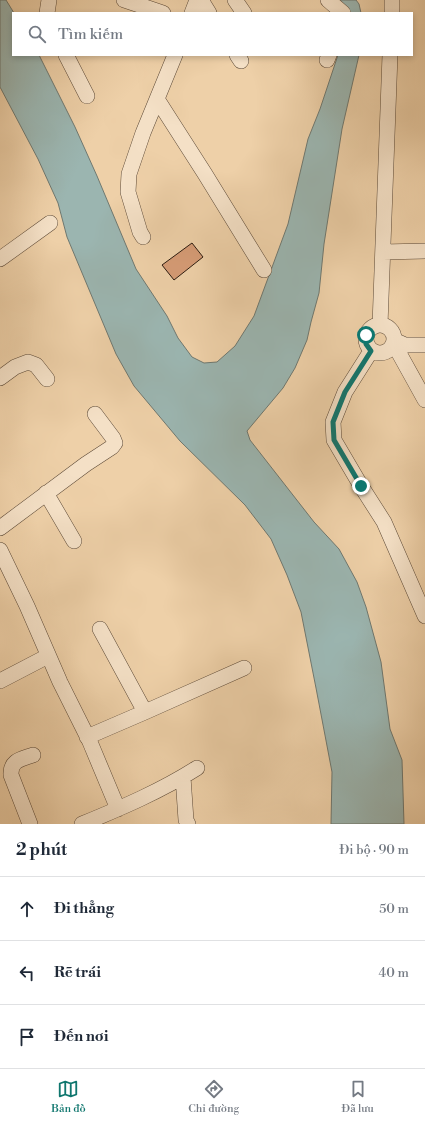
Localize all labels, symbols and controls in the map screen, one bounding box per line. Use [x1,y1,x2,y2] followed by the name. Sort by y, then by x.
[12,12,413,56] search box
[26,23,48,45] icon: search
[58,25,123,44] text: Tìm kiếm
[357,326,375,344] route start
[352,477,370,495] route end
[16,839,67,861] text: 2 phút
[339,842,409,858] text: Đi bộ · 90 m
[16,898,38,920] icon: ahead
[54,899,114,918] text: Đi thẳng
[379,901,409,917] text: 50 m
[16,962,38,984] icon: left
[54,963,101,982] text: Rẽ trái
[379,965,409,981] text: 40 m
[16,1026,38,1048] icon: arrive
[54,1027,108,1046] text: Đến nơi
[51,1078,86,1116] tab: Bản đồ
[188,1078,239,1116] tab: Chỉ đường
[342,1078,374,1116] tab: Đã lưu

